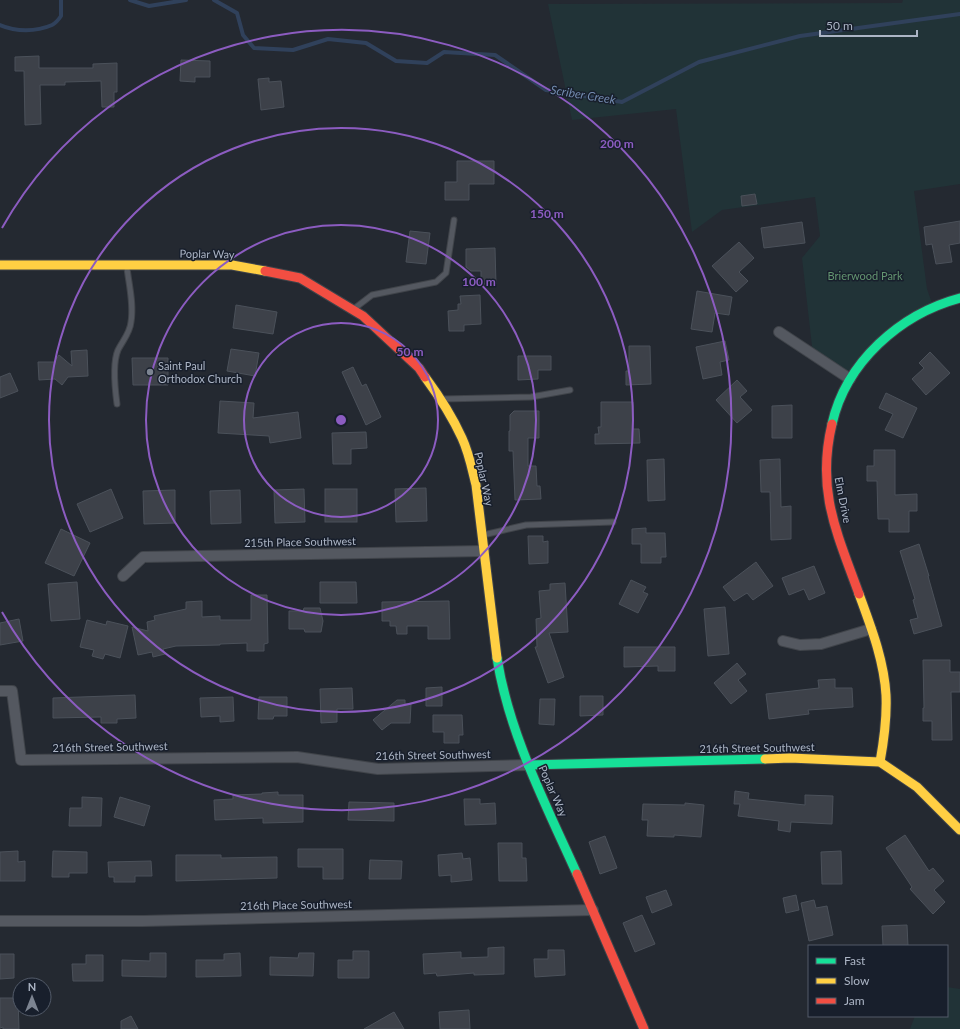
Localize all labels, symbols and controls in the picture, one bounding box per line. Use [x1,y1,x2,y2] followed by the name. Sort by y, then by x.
[820,12,917,38] scale bar
[826,18,853,33] text: 50 m
[550,82,617,107] water label: Scriber Creek
[600,136,634,151] text: 200 m
[530,206,564,221] text: 150 m
[179,247,235,260] street label: Poplar Way
[828,269,903,282] park label: Brierwood Park
[462,274,496,289] text: 100 m
[397,344,423,359] text: 50 m
[158,359,242,385] place label: Saint Paul Orthodox Church
[145,367,155,377] marker: Saint Paul Orthodox Church
[334,413,348,427] centre of rings
[472,451,497,507] street label: Poplar Way
[833,476,854,524] street label: Elm Drive
[244,534,356,549] street label: 215th Place Southwest
[52,739,168,754] street label: 216th Street Southwest
[699,740,815,755] street label: 216th Street Southwest
[375,747,491,762] street label: 216th Street Southwest
[536,763,571,819] street label: Poplar Way
[240,897,352,912] street label: 216th Place Southwest
[808,945,948,1017] legend
[844,953,866,968] text: Fast
[844,973,870,988] text: Slow
[12,977,52,1017] north arrow
[28,980,36,993] text: N
[844,993,865,1008] text: Jam

